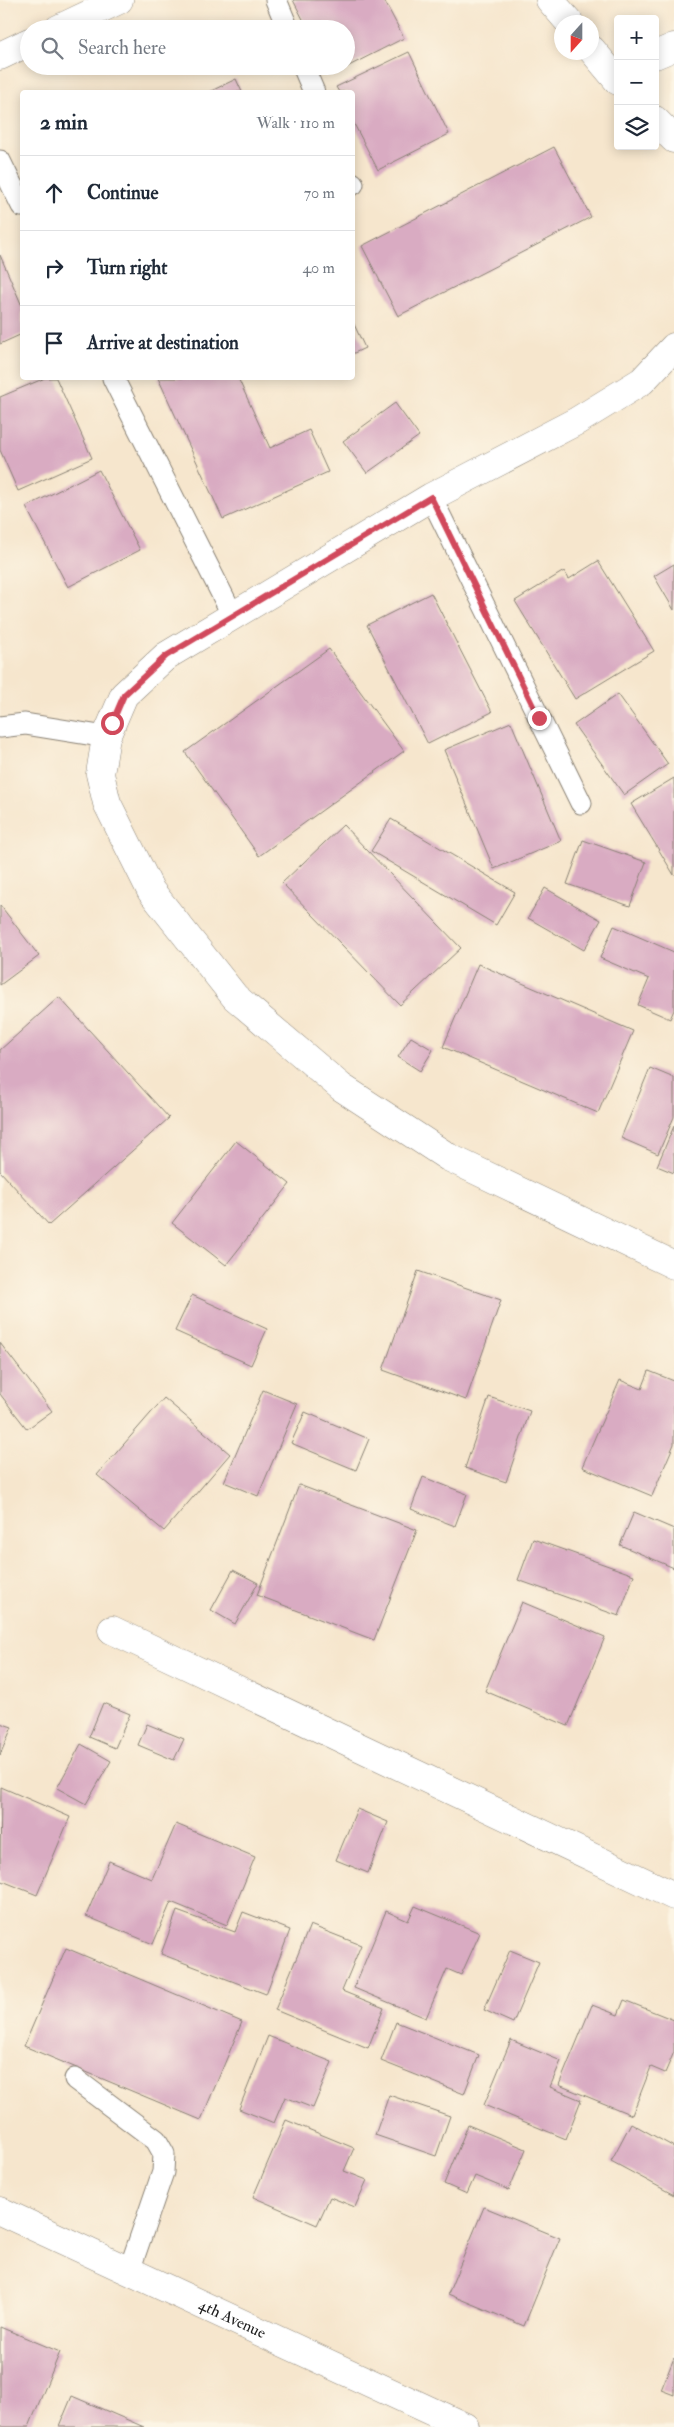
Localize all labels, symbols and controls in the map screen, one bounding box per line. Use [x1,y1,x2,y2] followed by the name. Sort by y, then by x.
[554,15,599,60] north arrow
[614,15,659,150] map controls
[614,15,659,60] button: +
[20,20,355,75] search box
[38,34,66,62] icon: search
[78,36,166,60] text: Search here
[614,60,659,105] button: −
[614,105,659,150] button: layers
[40,109,88,136] text: 2 min
[257,113,335,133] text: Walk · 110 m
[40,179,68,207] icon: ahead
[87,181,158,205] text: Continue
[304,183,335,203] text: 70 m
[40,254,68,282] icon: right
[87,256,167,280] text: Turn right
[302,258,335,278] text: 40 m
[40,329,68,357] icon: arrive
[87,331,239,355] text: Arrive at destination
[528,707,551,730] route end
[101,712,124,735] route start
[195,2295,269,2343] street label: 4th Avenue

